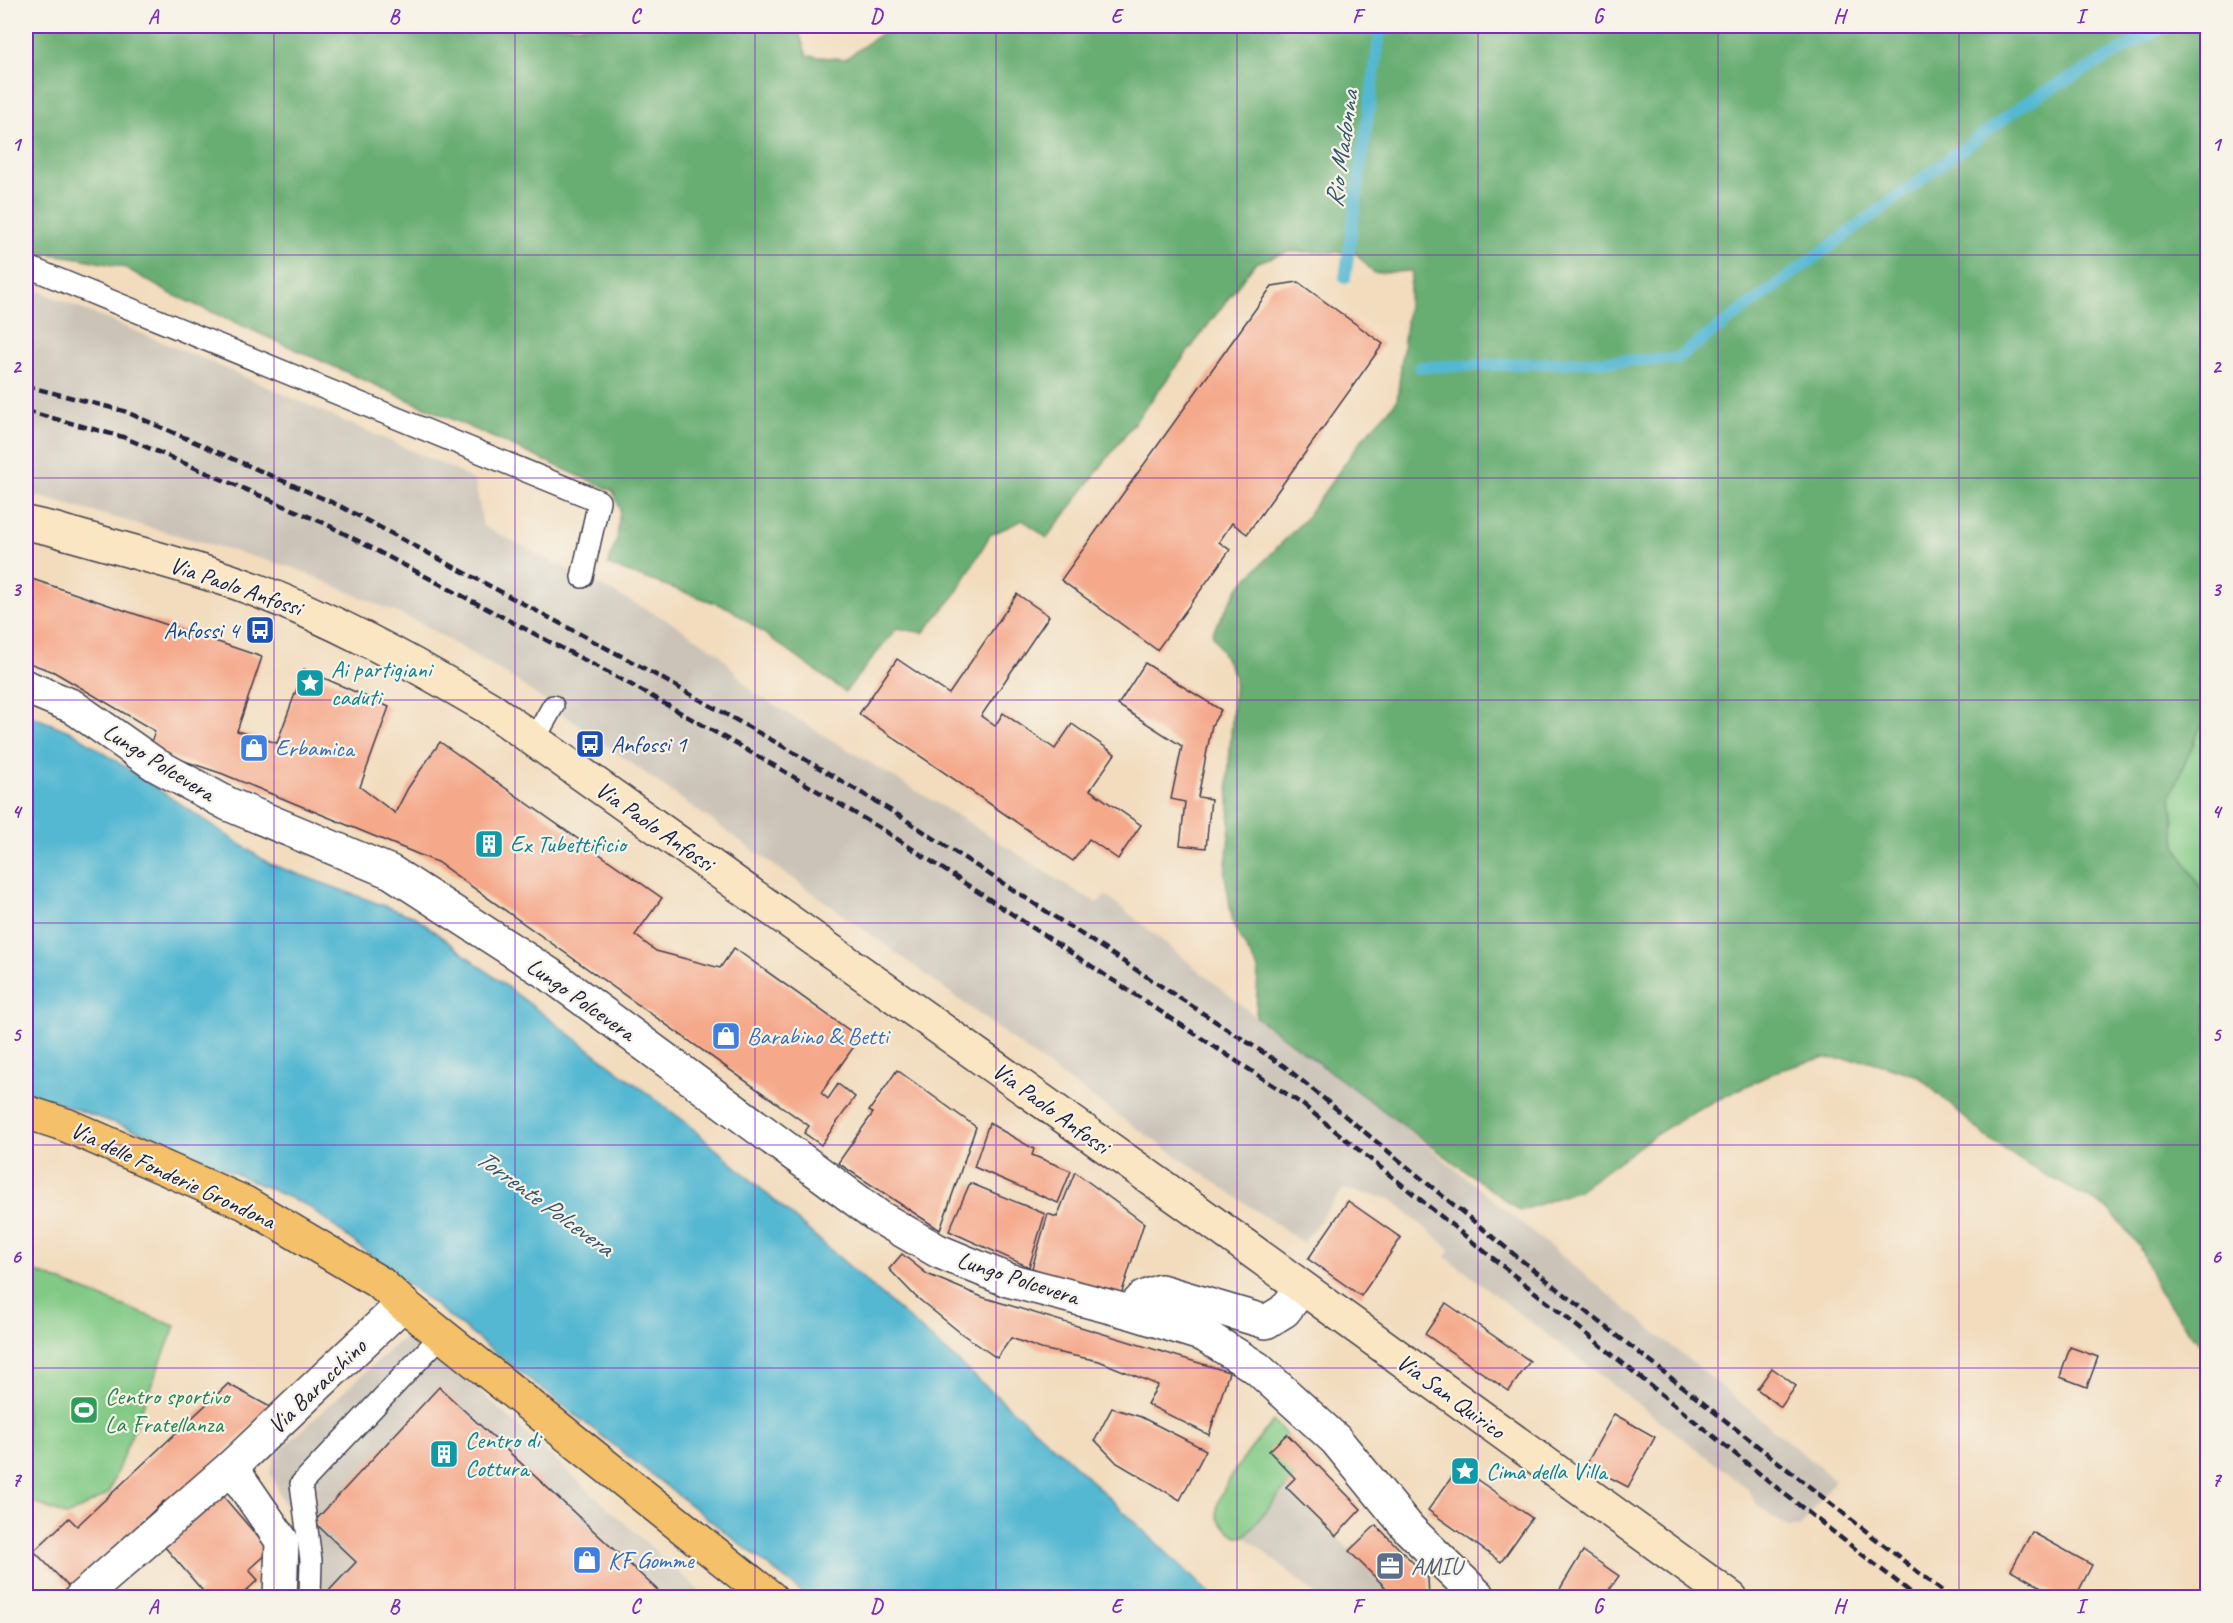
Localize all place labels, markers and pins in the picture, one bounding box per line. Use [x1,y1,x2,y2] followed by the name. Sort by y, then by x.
[244,614,276,646] bus stop icon: Anfossi 4
[163,615,241,645] place label: Anfossi 4
[331,654,435,712] place label: Ai partigiani caduti
[294,667,326,699] place icon: Ai partigiani caduti
[574,728,606,760] bus stop icon: Anfossi 1
[611,729,688,759] place label: Anfossi 1
[238,732,270,764] shop icon: Erbamica
[275,733,356,763] place label: Erbamica
[473,828,505,860] building icon: Ex Tubettificio
[510,829,628,859] place label: Ex Tubettificio
[710,1020,742,1052] shop icon: Barabino & Betti
[747,1021,891,1051] place label: Barabino & Betti
[105,1381,232,1439] place label: Centro sportivo La Fratellanza
[68,1394,100,1426] sports icon: Centro sportivo La Fratellanza
[465,1425,543,1483] place label: Centro di Cottura
[428,1438,460,1470] building icon: Centro di Cottura
[1449,1455,1481,1487] place icon: Cima della Villa
[1486,1456,1609,1486] place label: Cima della Villa
[571,1544,603,1576] shop icon: KF Gomme
[608,1545,696,1575] place label: KF Gomme
[1374,1550,1406,1582] office icon: AMIU
[1411,1551,1465,1581] place label: AMIU

